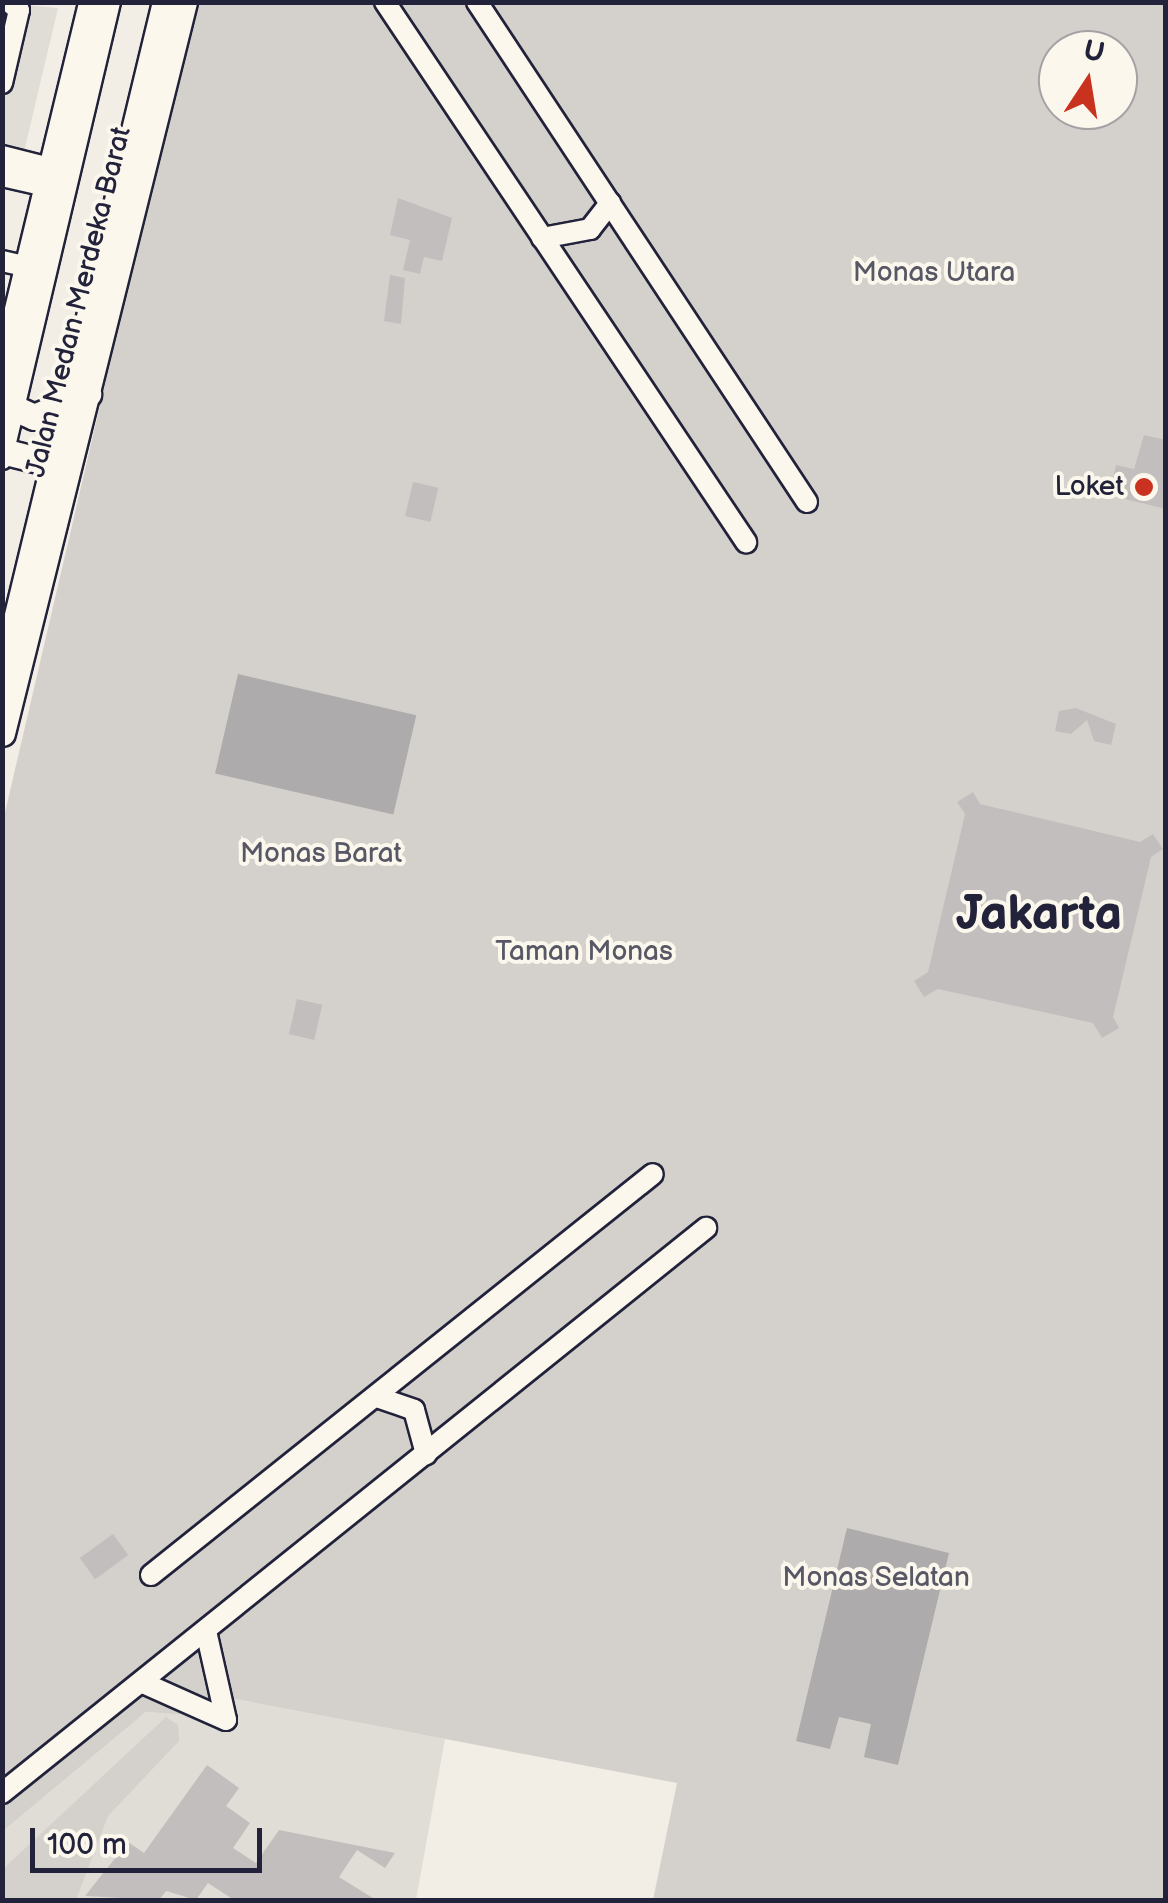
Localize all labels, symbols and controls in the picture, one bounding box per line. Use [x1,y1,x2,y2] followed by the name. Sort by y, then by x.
[1038,30,1138,130] north arrow
[1081,34,1107,70] text: U
[19,123,139,481] street label: Jalan Medan Merdeka Barat
[853,256,1015,290] park label: Monas Utara
[1054,470,1124,504] place label: Loket
[1133,476,1155,498] marker: Loket
[240,837,402,871] park label: Monas Barat
[956,886,1122,944] district label: Jakarta
[495,935,673,969] park label: Taman Monas
[782,1561,970,1595] park label: Monas Selatan
[35,1808,268,1870] scale bar
[47,1827,127,1863] text: 100 m

